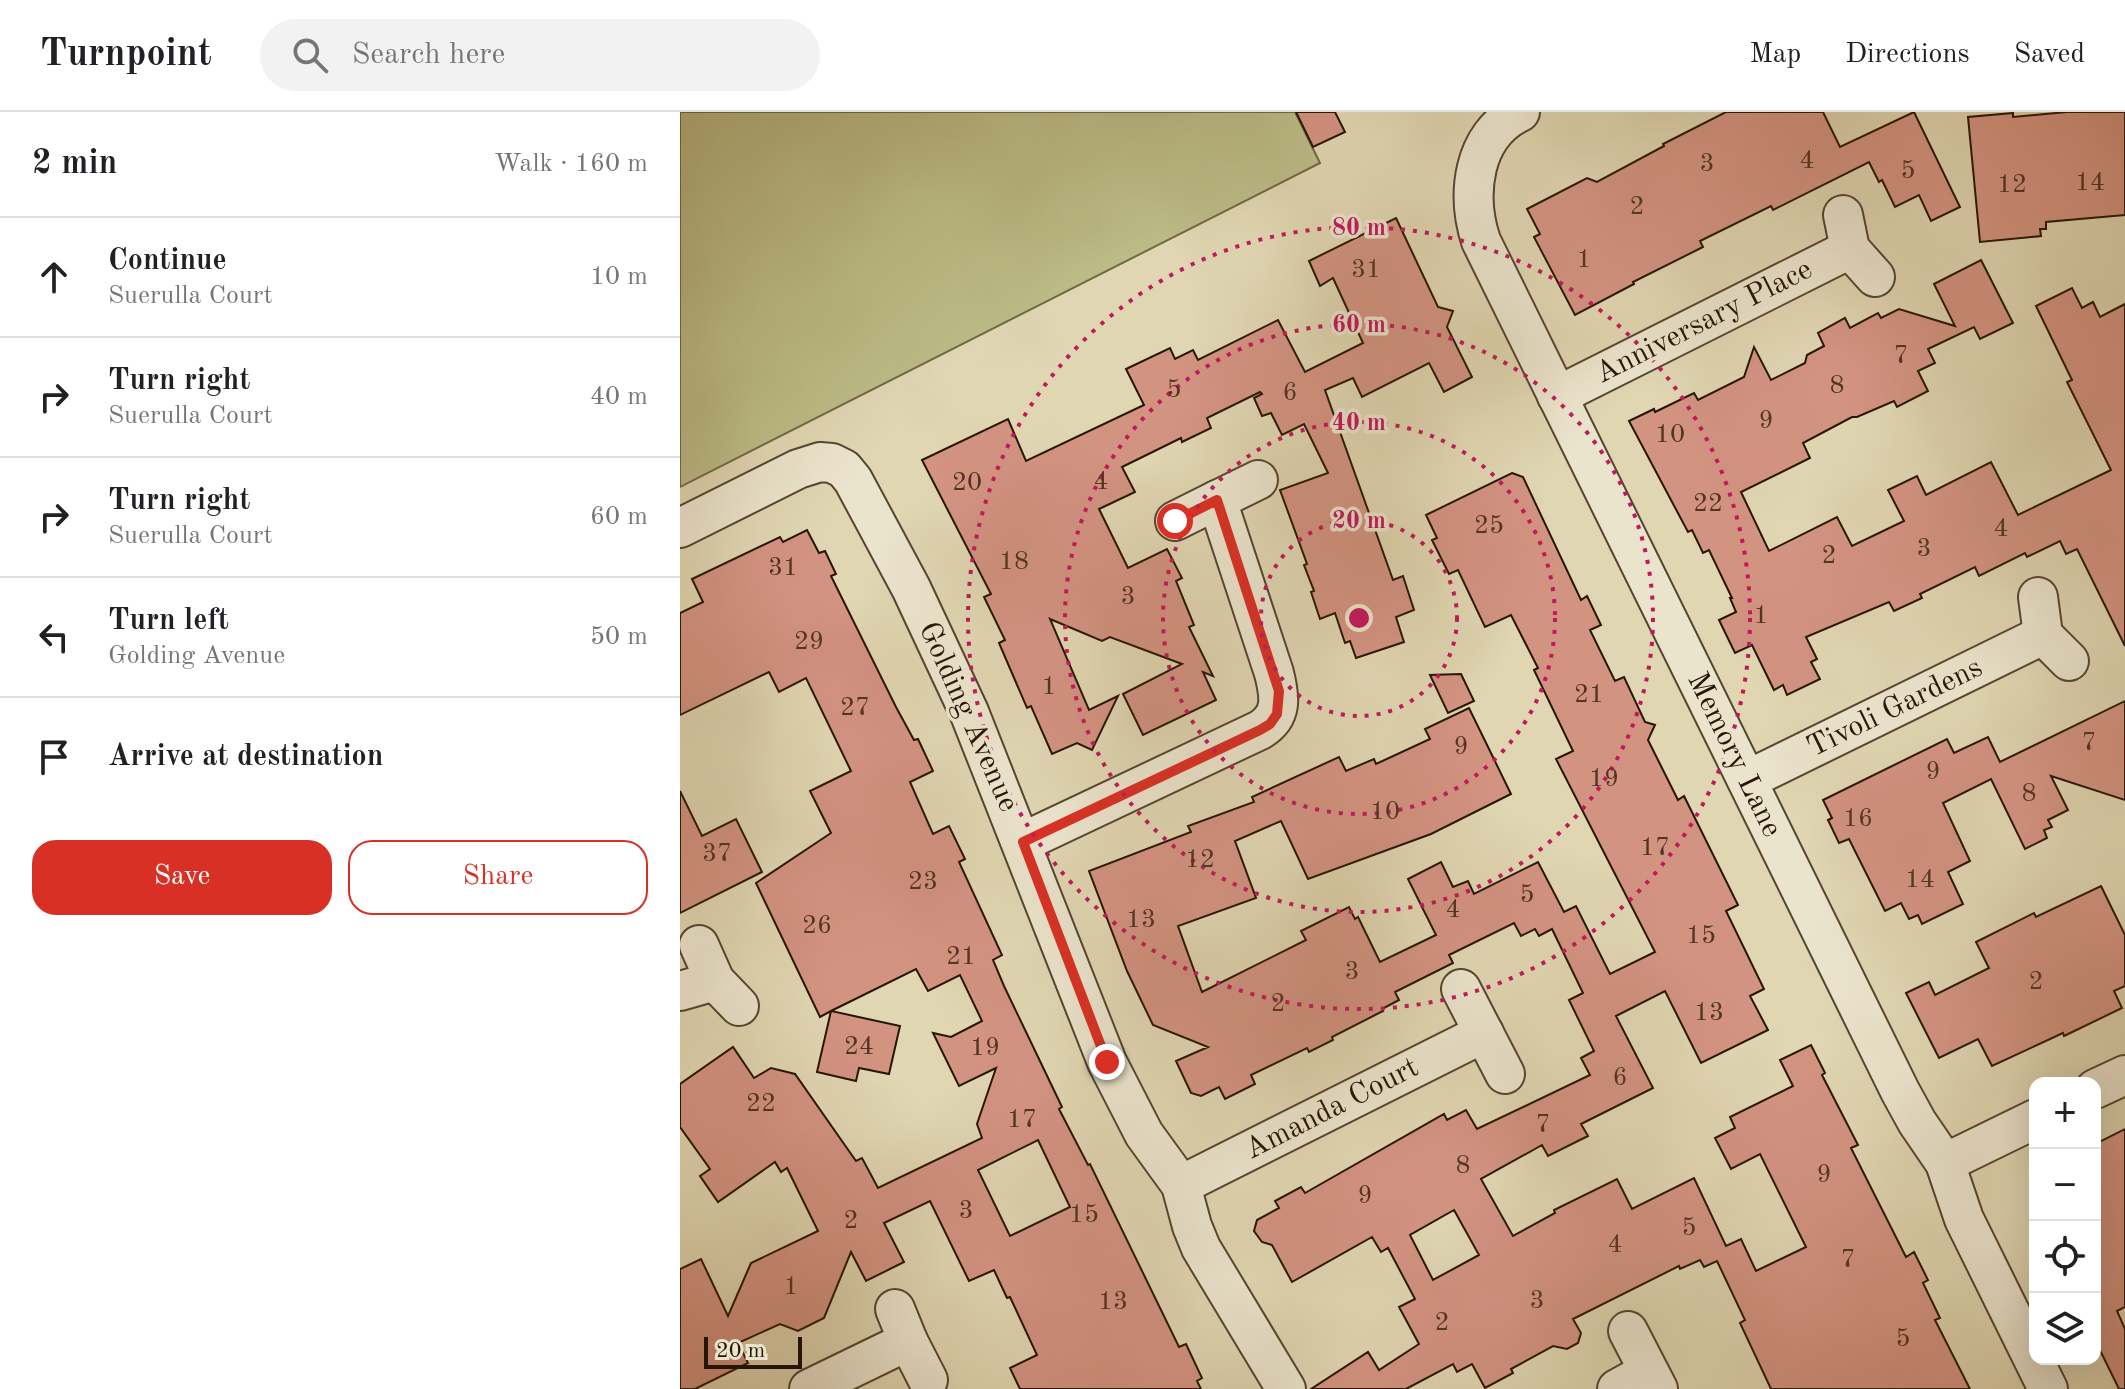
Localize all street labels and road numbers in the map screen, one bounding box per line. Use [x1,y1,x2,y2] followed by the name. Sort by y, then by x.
[1591,254,1817,390] street label: Anniversary Place
[913,618,1023,816] street label: Golding Avenue
[1803,653,1987,763] street label: Tivoli Gardens
[1681,668,1787,842] street label: Memory Lane
[1240,1052,1424,1166] street label: Amanda Court

